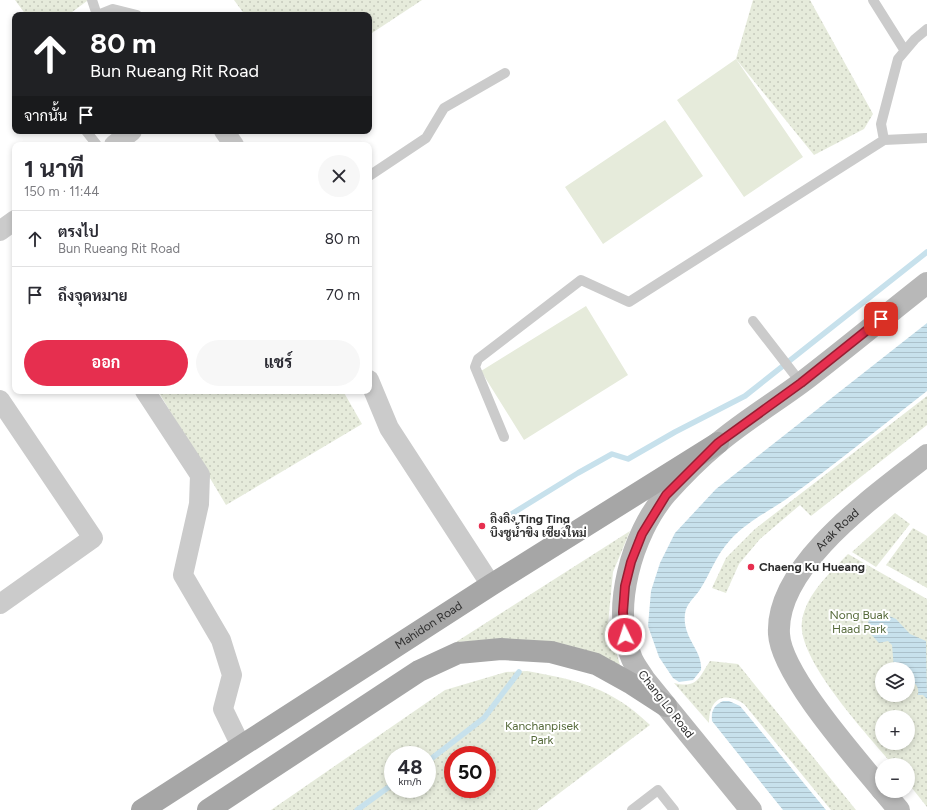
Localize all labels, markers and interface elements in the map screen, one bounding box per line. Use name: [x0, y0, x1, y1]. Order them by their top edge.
text: 80 m: [90, 26, 156, 60]
icon: ahead: [24, 28, 76, 80]
text: Bun Rueang Rit Road: [90, 60, 259, 82]
icon: arrive: [75, 104, 97, 126]
text: จากนั้น: [24, 107, 67, 125]
text: 1 นาที: [24, 154, 84, 183]
button: close: [318, 155, 360, 197]
text: 150 m · 11:44: [24, 184, 99, 199]
text: ตรงไป: [58, 223, 99, 241]
icon: ahead: [24, 228, 46, 250]
text: 80 m: [325, 230, 360, 248]
text: Bun Rueang Rit Road: [58, 241, 180, 256]
icon: arrive: [24, 284, 46, 306]
text: 70 m: [326, 286, 360, 304]
text: ถึงจุดหมาย: [58, 287, 128, 305]
pin: [864, 302, 898, 336]
icon: arrive: [870, 308, 892, 330]
button: ออก: [24, 340, 188, 386]
button: แชร์: [196, 340, 360, 386]
street label: Arak Road: [813, 505, 862, 554]
place label: ถิงถิง Ting Ting บิงซูน้ำขิง เชียงใหม่: [490, 512, 587, 541]
marker: ถิงถิง Ting Ting บิงซูน้ำขิง เชียงใหม่: [477, 521, 487, 531]
place label: Chaeng Ku Hueang: [759, 560, 865, 574]
marker: Chaeng Ku Hueang: [746, 562, 756, 572]
street label: Mahidon Road: [392, 598, 465, 652]
park label: Nong Buak Haad Park: [830, 608, 889, 636]
position arrow: [604, 614, 646, 656]
map controls: [875, 662, 915, 798]
button: layers: [875, 662, 915, 702]
street label: Chang Lo Road: [635, 667, 697, 741]
button: +: [875, 710, 915, 750]
park label: Kanchanpisek Park: [505, 719, 579, 747]
speed limit sign: 50: [444, 746, 496, 798]
text: 48: [398, 755, 422, 779]
button: −: [875, 758, 915, 798]
text: km/h: [399, 775, 421, 788]

